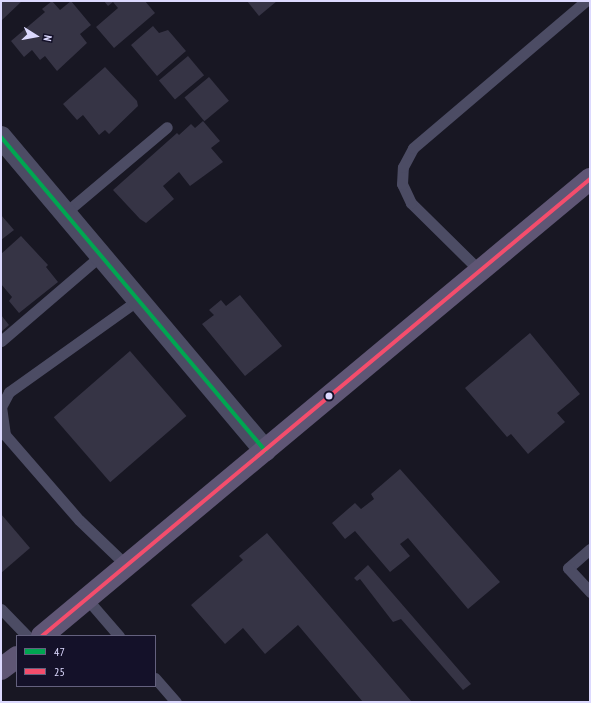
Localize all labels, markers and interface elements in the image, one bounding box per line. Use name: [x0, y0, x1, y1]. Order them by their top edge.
north arrow: [16, 16, 56, 56]
text: N: [40, 34, 55, 43]
unlabelled marker: [324, 391, 334, 401]
legend: [16, 635, 156, 687]
text: 47: [54, 644, 65, 659]
text: 25: [54, 664, 65, 679]

